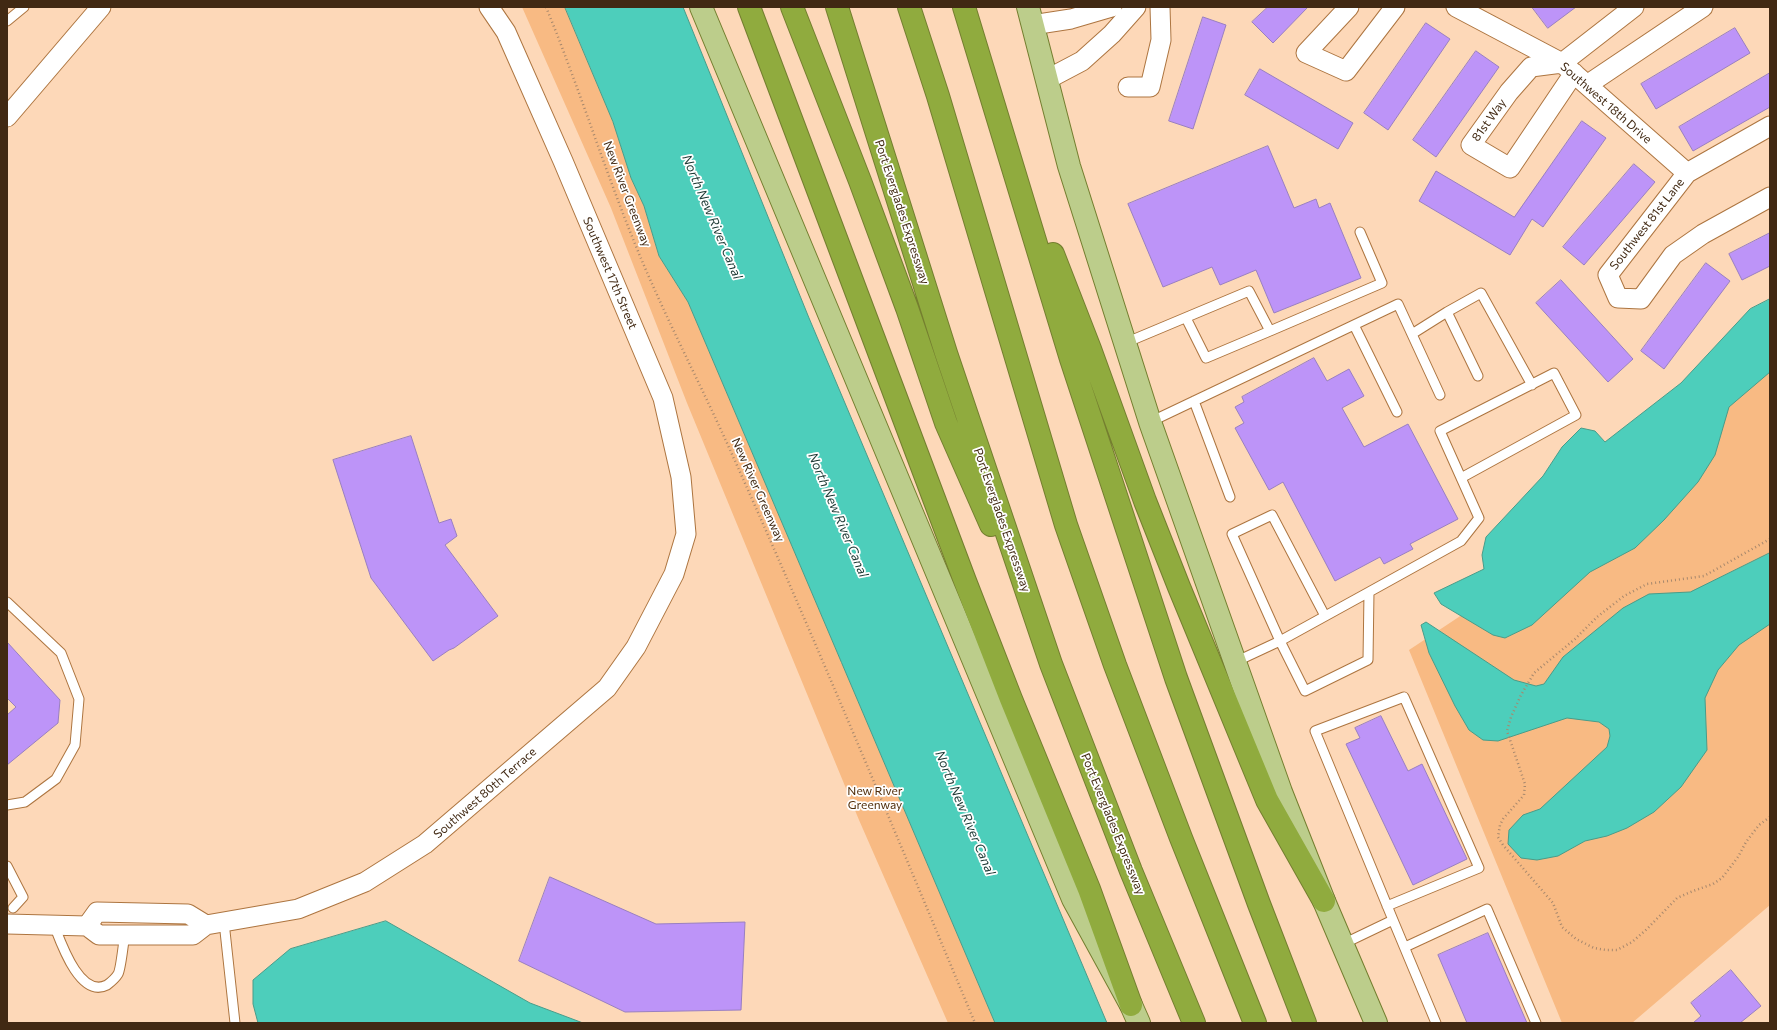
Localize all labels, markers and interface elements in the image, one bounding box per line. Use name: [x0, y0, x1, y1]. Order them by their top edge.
street label: Southwest 18th Drive: [1557, 59, 1655, 147]
street label: 81st Way: [1469, 96, 1509, 144]
street label: Port Everglades Expressway: [872, 138, 932, 286]
street label: New River Greenway: [600, 139, 654, 249]
water label: North New River Canal: [679, 152, 745, 282]
street label: Southwest 81st Lane: [1607, 175, 1687, 273]
street label: Southwest 17th Street: [580, 215, 640, 331]
street label: New River Greenway: [729, 436, 787, 544]
street label: Port Everglades Expressway: [971, 446, 1033, 594]
water label: North New River Canal: [805, 450, 871, 580]
street label: Southwest 80th Terrace: [431, 745, 539, 841]
water label: North New River Canal: [932, 748, 998, 878]
street label: Port Everglades Expressway: [1078, 751, 1148, 897]
park label: New River Greenway: [847, 784, 903, 812]

